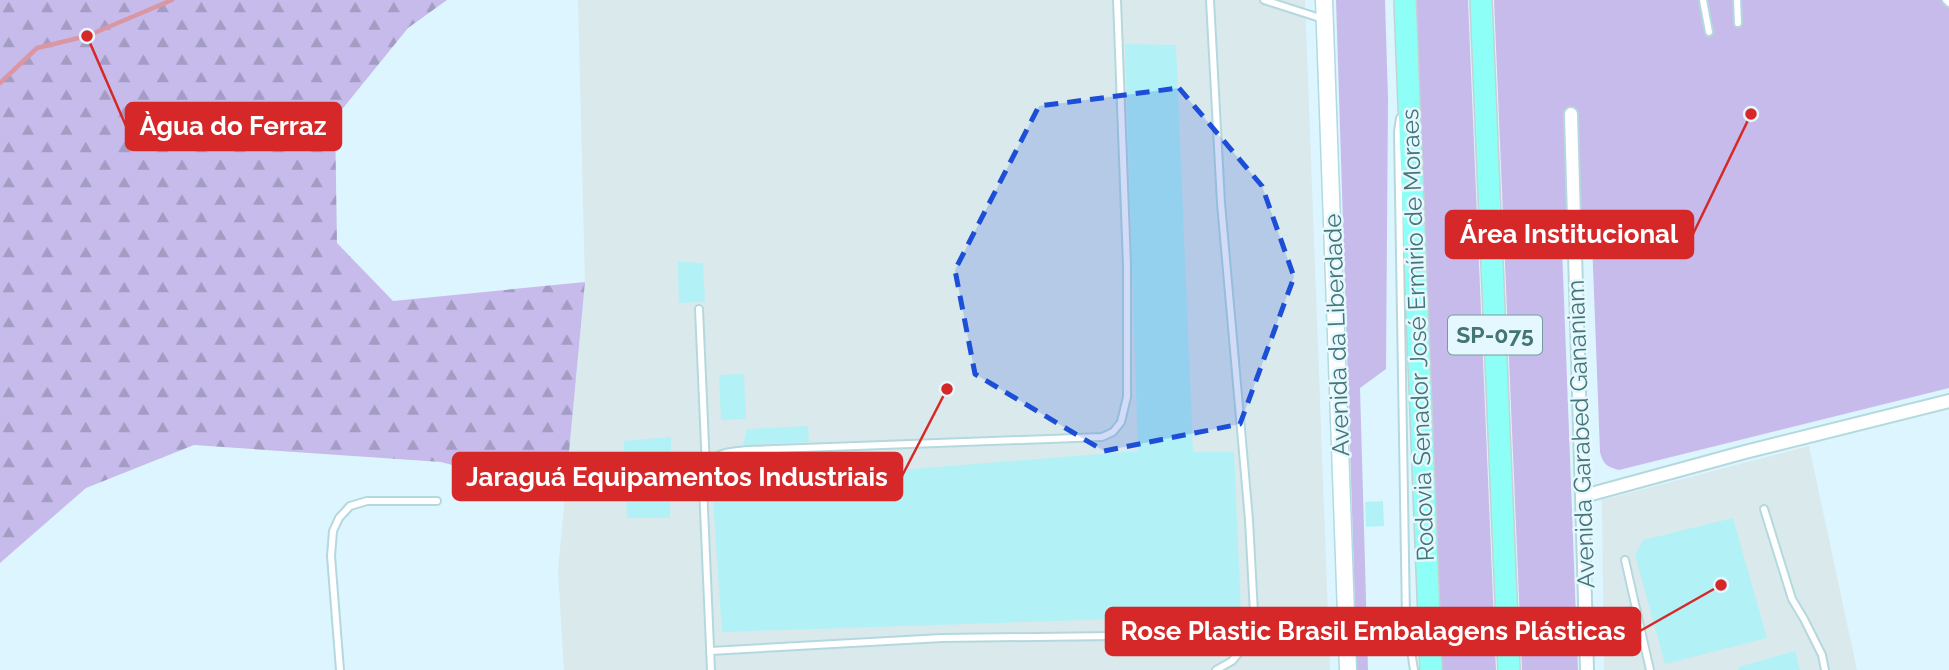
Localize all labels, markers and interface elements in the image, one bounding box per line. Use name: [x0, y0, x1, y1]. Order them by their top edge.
callout: Àgua do Ferraz: [126, 103, 341, 150]
street label: Rodovia Senador José Ermírio de Moraes: [1395, 108, 1440, 562]
text: Àgua do Ferraz: [139, 111, 327, 141]
callout: Área Institucional: [1446, 211, 1693, 258]
street label: Avenida da Liberdade: [1318, 213, 1355, 457]
text: Área Institucional: [1460, 219, 1679, 249]
street label: Avenida Garabed Gananiam: [1561, 279, 1600, 589]
road number: SP-075: [1448, 316, 1542, 354]
callout: Jaraguá Equipamentos Industriais: [453, 453, 902, 500]
text: Jaraguá Equipamentos Industriais: [466, 462, 888, 492]
callout: Rose Plastic Brasil Embalagens Plásticas: [1106, 608, 1640, 655]
text: Rose Plastic Brasil Embalagens Plásticas: [1120, 616, 1626, 646]

